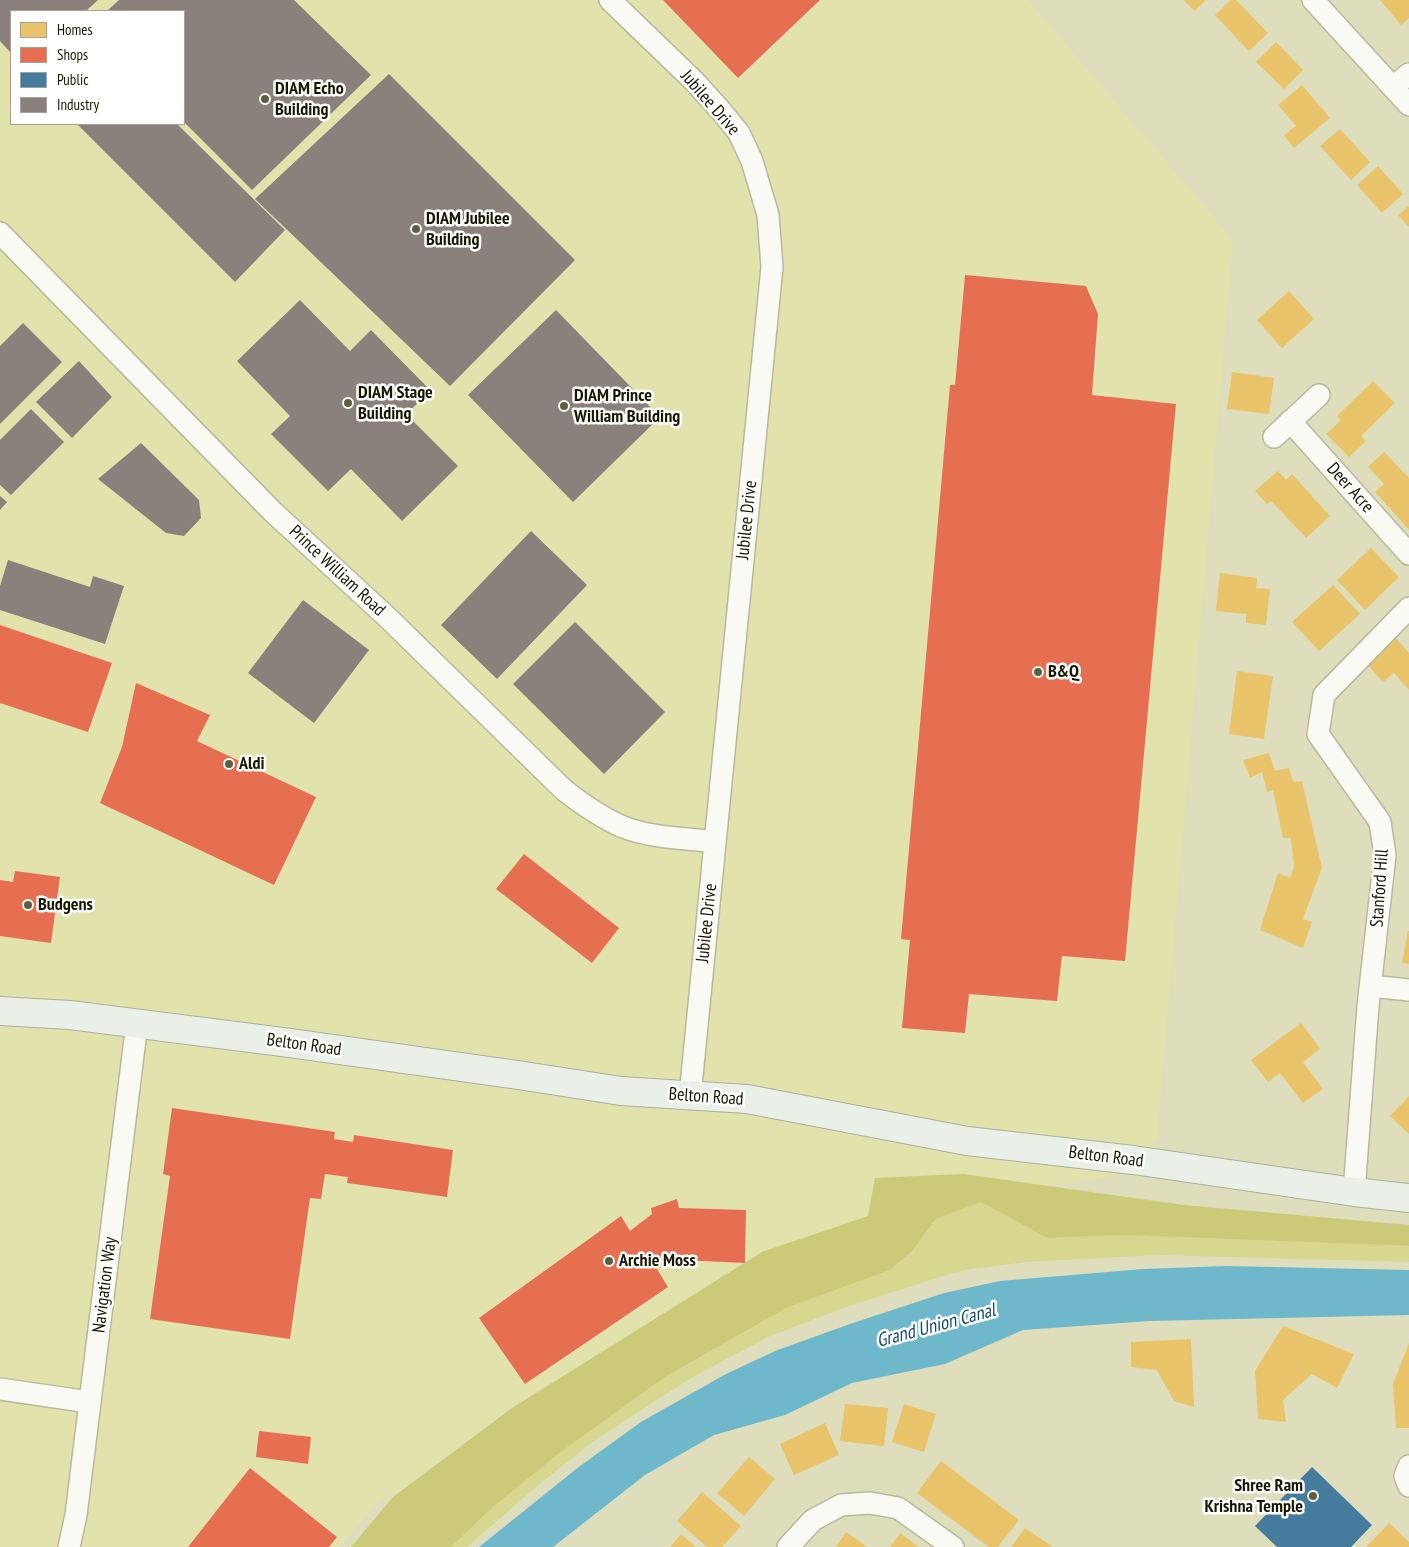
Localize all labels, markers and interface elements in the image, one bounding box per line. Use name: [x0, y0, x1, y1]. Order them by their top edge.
legend: [10, 10, 185, 125]
text: Homes: [57, 20, 93, 39]
text: Shops: [57, 45, 88, 64]
street label: Jubilee Drive: [676, 66, 744, 140]
text: Public: [57, 70, 88, 89]
place label: DIAM Echo Building: [275, 78, 344, 120]
marker: DIAM Echo Building: [259, 93, 271, 105]
text: Industry: [57, 95, 99, 114]
place label: DIAM Jubilee Building: [426, 208, 510, 250]
marker: DIAM Jubilee Building: [410, 223, 422, 235]
place label: DIAM Stage Building: [358, 382, 433, 424]
place label: DIAM Prince William Building: [574, 385, 680, 428]
marker: DIAM Stage Building: [342, 397, 354, 409]
marker: DIAM Prince William Building: [558, 400, 570, 412]
street label: Deer Acre: [1322, 458, 1378, 518]
street label: Jubilee Drive: [732, 479, 762, 561]
street label: Prince William Road: [284, 521, 390, 621]
place label: B&Q: [1048, 661, 1079, 683]
marker: B&Q: [1032, 666, 1044, 678]
place label: Aldi: [239, 753, 264, 775]
marker: Aldi: [223, 758, 235, 770]
street label: Stanford Hill: [1366, 848, 1394, 928]
street label: Jubilee Drive: [692, 882, 722, 964]
place label: Budgens: [38, 894, 93, 916]
marker: Budgens: [22, 899, 34, 911]
street label: Belton Road: [265, 1029, 343, 1061]
street label: Belton Road: [668, 1084, 744, 1110]
street label: Belton Road: [1067, 1142, 1145, 1172]
street label: Navigation Way: [88, 1236, 122, 1334]
place label: Archie Moss: [619, 1250, 696, 1272]
marker: Archie Moss: [603, 1255, 615, 1267]
water label: Grand Union Canal: [874, 1299, 998, 1353]
place label: Shree Ram Krishna Temple: [1205, 1475, 1303, 1518]
marker: Shree Ram Krishna Temple: [1307, 1490, 1319, 1502]

